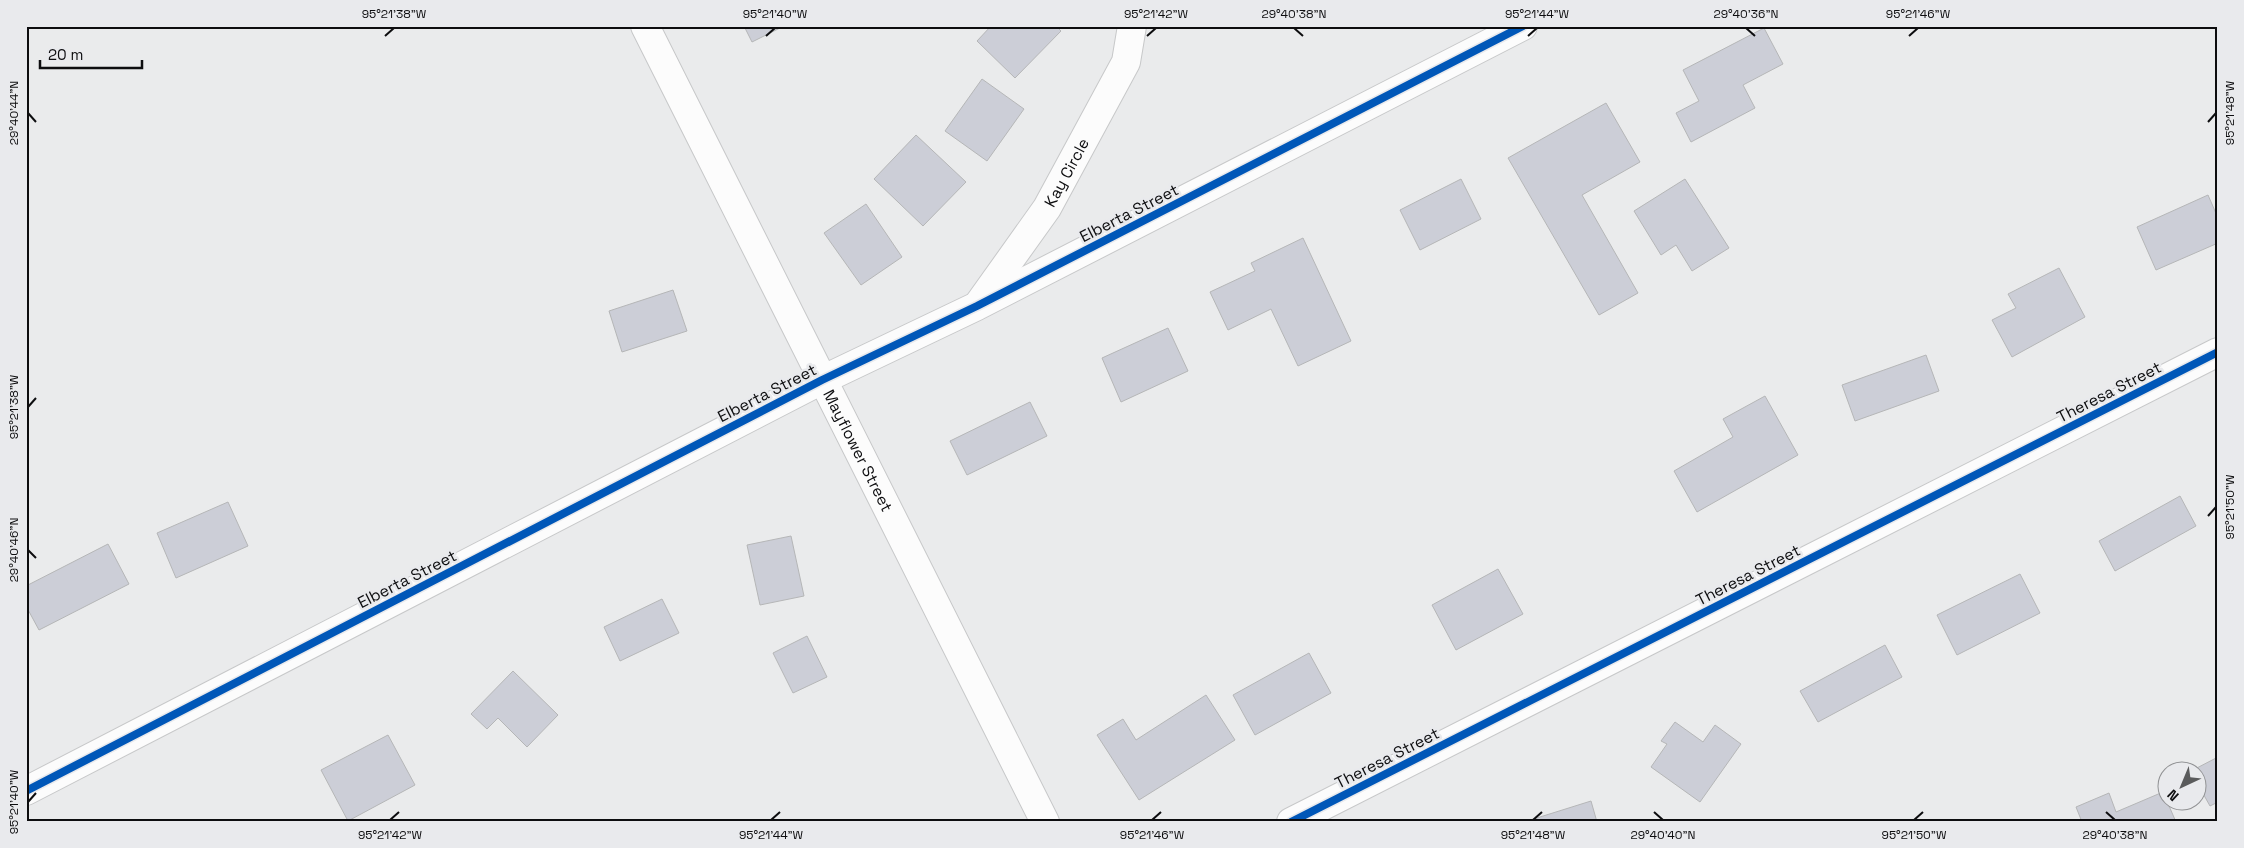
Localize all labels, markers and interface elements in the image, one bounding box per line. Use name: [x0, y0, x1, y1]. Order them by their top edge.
text: 95°21'38"W: [362, 6, 427, 22]
text: 95°21'40"W: [743, 6, 808, 22]
text: 95°21'42"W: [1124, 6, 1189, 22]
text: 29°40'38"N: [1261, 6, 1327, 22]
text: 95°21'44"W: [1505, 6, 1570, 22]
text: 29°40'36"N: [1714, 6, 1779, 22]
text: 95°21'46"W: [1886, 6, 1951, 22]
scale bar: [40, 38, 142, 70]
text: 20 m: [48, 45, 83, 64]
text: 95°21'48"W: [2222, 80, 2238, 145]
text: 29°40'44"N: [6, 81, 22, 145]
street label: Kay Circle: [1039, 134, 1094, 211]
street label: Elberta Street: [1076, 179, 1182, 247]
street label: Theresa Street: [2053, 357, 2165, 427]
street label: Elberta Street: [714, 359, 820, 427]
text: 95°21'38"W: [6, 374, 22, 439]
street label: Mayflower Street: [819, 386, 898, 515]
text: 95°21'50"W: [2222, 474, 2238, 539]
text: 29°40'46"N: [6, 518, 22, 582]
street label: Theresa Street: [1692, 540, 1804, 610]
street label: Elberta Street: [354, 545, 460, 613]
street label: Theresa Street: [1331, 723, 1443, 793]
north arrow: [2156, 760, 2206, 810]
text: 95°21'40"W: [6, 769, 22, 834]
text: N: [2163, 786, 2183, 805]
text: 95°21'42"W: [358, 827, 423, 843]
text: 95°21'44"W: [739, 827, 804, 843]
text: 95°21'46"W: [1120, 827, 1185, 843]
text: 95°21'48"W: [1501, 827, 1566, 843]
text: 29°40'40"N: [1630, 827, 1696, 843]
text: 95°21'50"W: [1882, 827, 1947, 843]
text: 29°40'38"N: [2082, 827, 2148, 843]

